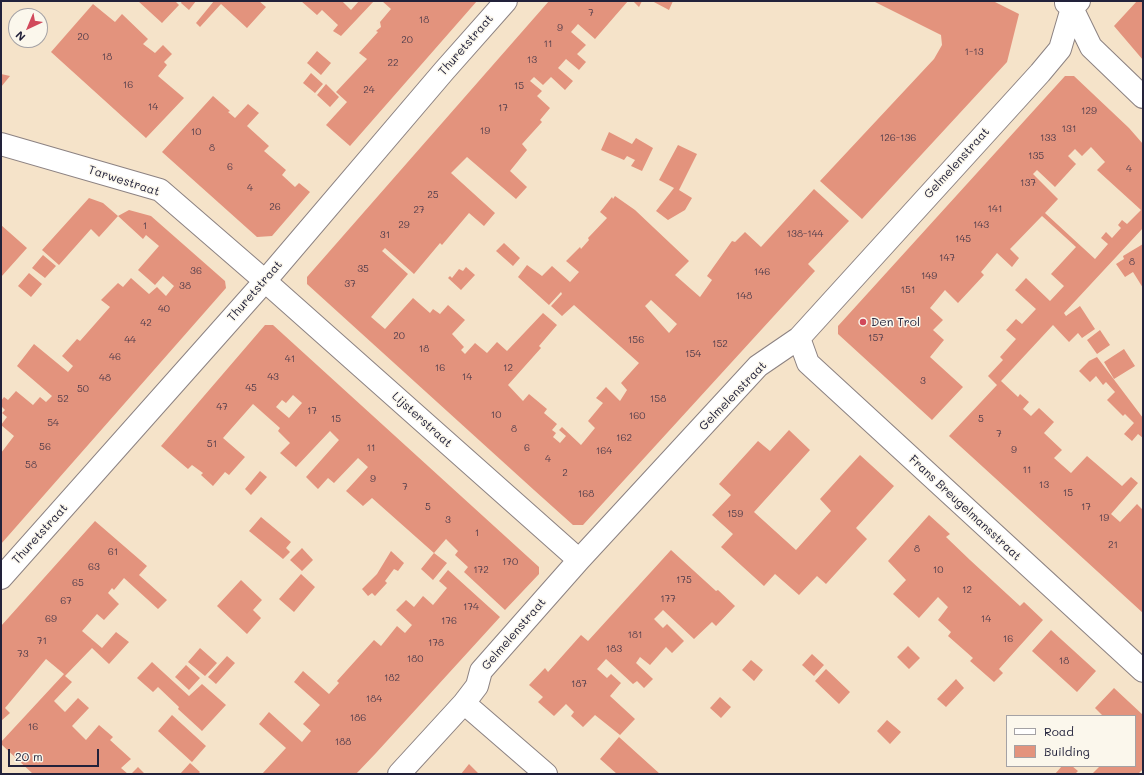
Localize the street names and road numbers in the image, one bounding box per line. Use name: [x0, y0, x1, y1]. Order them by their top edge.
street label: Thuretstraat: [436, 12, 496, 78]
street label: Gelmelenstraat: [921, 124, 993, 202]
street label: Tarwestraat: [86, 163, 162, 199]
street label: Thuretstraat: [225, 258, 285, 324]
street label: Gelmelenstraat: [696, 358, 770, 434]
street label: Lijsterstraat: [389, 389, 455, 451]
street label: Frans Breugelmansstraat: [906, 452, 1024, 564]
street label: Thuretstraat: [9, 501, 71, 567]
street label: Gelmelenstraat: [479, 595, 549, 673]

